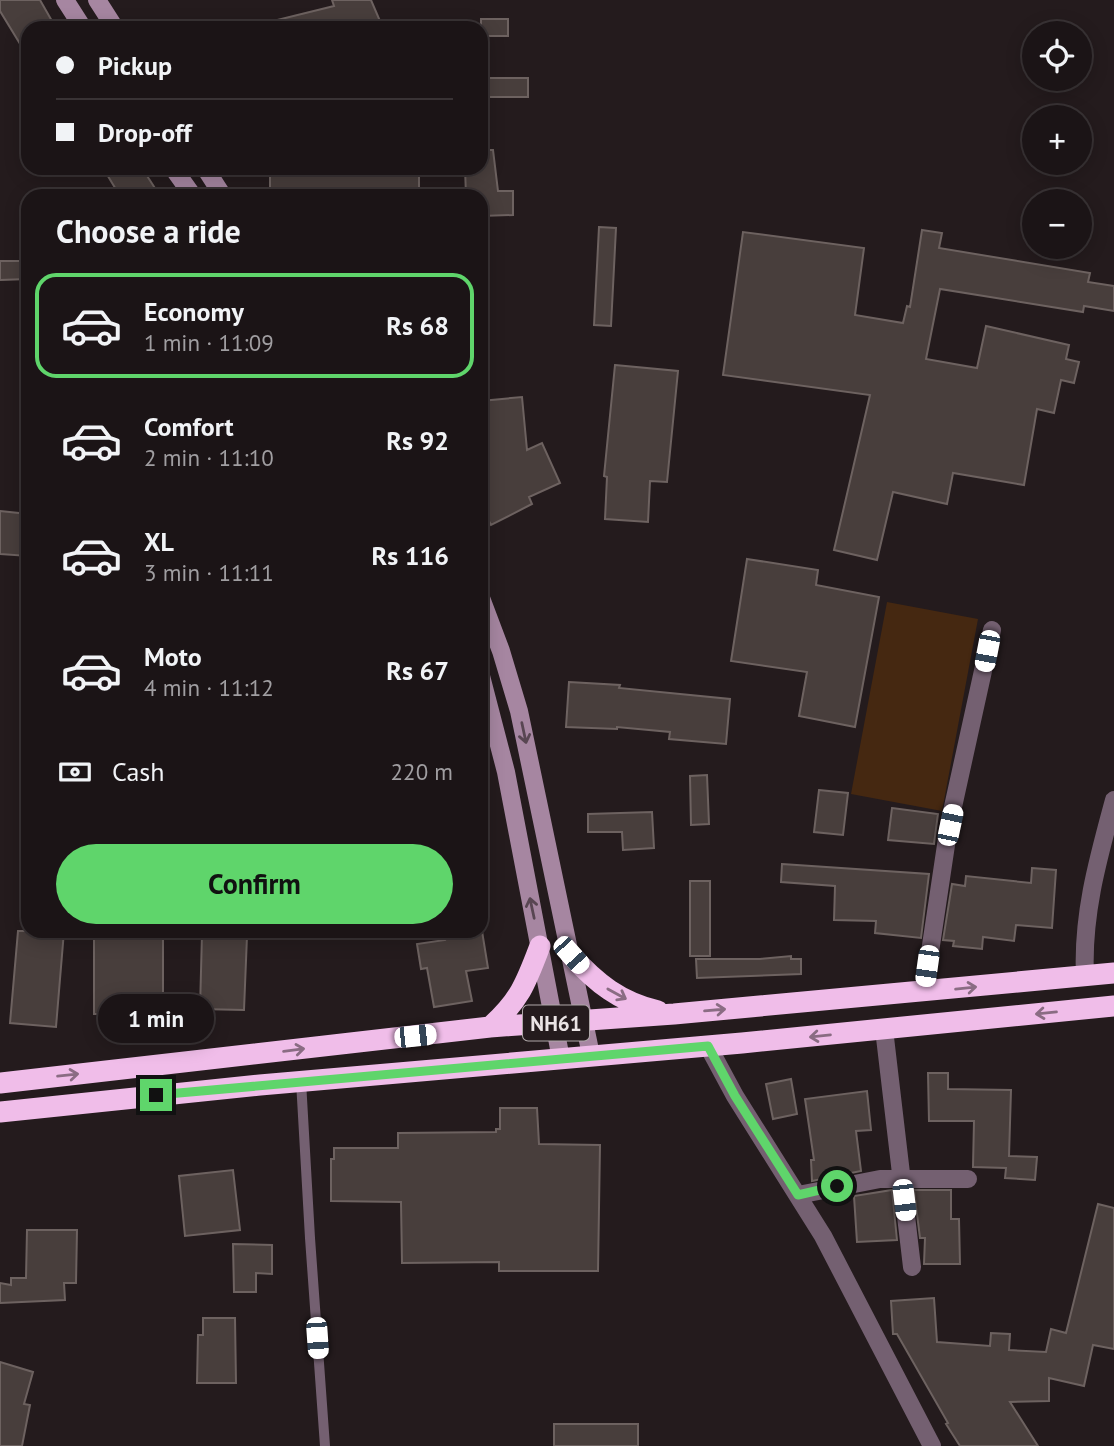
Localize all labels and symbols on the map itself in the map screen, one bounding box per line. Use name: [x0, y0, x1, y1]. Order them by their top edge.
car: [973, 628, 1002, 674]
one-way arrow: [518, 721, 531, 744]
car: [936, 802, 965, 848]
one-way arrow: [525, 897, 539, 920]
car: [550, 932, 593, 978]
car: [914, 944, 941, 988]
one-way arrow: [955, 981, 977, 994]
one-way arrow: [606, 988, 627, 1001]
callout: 1 min: [98, 993, 214, 1042]
one-way arrow: [704, 1003, 726, 1016]
road number: NH61: [523, 1006, 589, 1040]
one-way arrow: [1035, 1007, 1058, 1020]
car: [394, 1023, 437, 1049]
one-way arrow: [809, 1029, 832, 1042]
one-way arrow: [282, 1043, 305, 1056]
one-way arrow: [56, 1068, 79, 1081]
route end: [140, 1079, 172, 1111]
route start: [821, 1170, 853, 1202]
car: [892, 1178, 917, 1222]
car: [306, 1316, 329, 1360]

